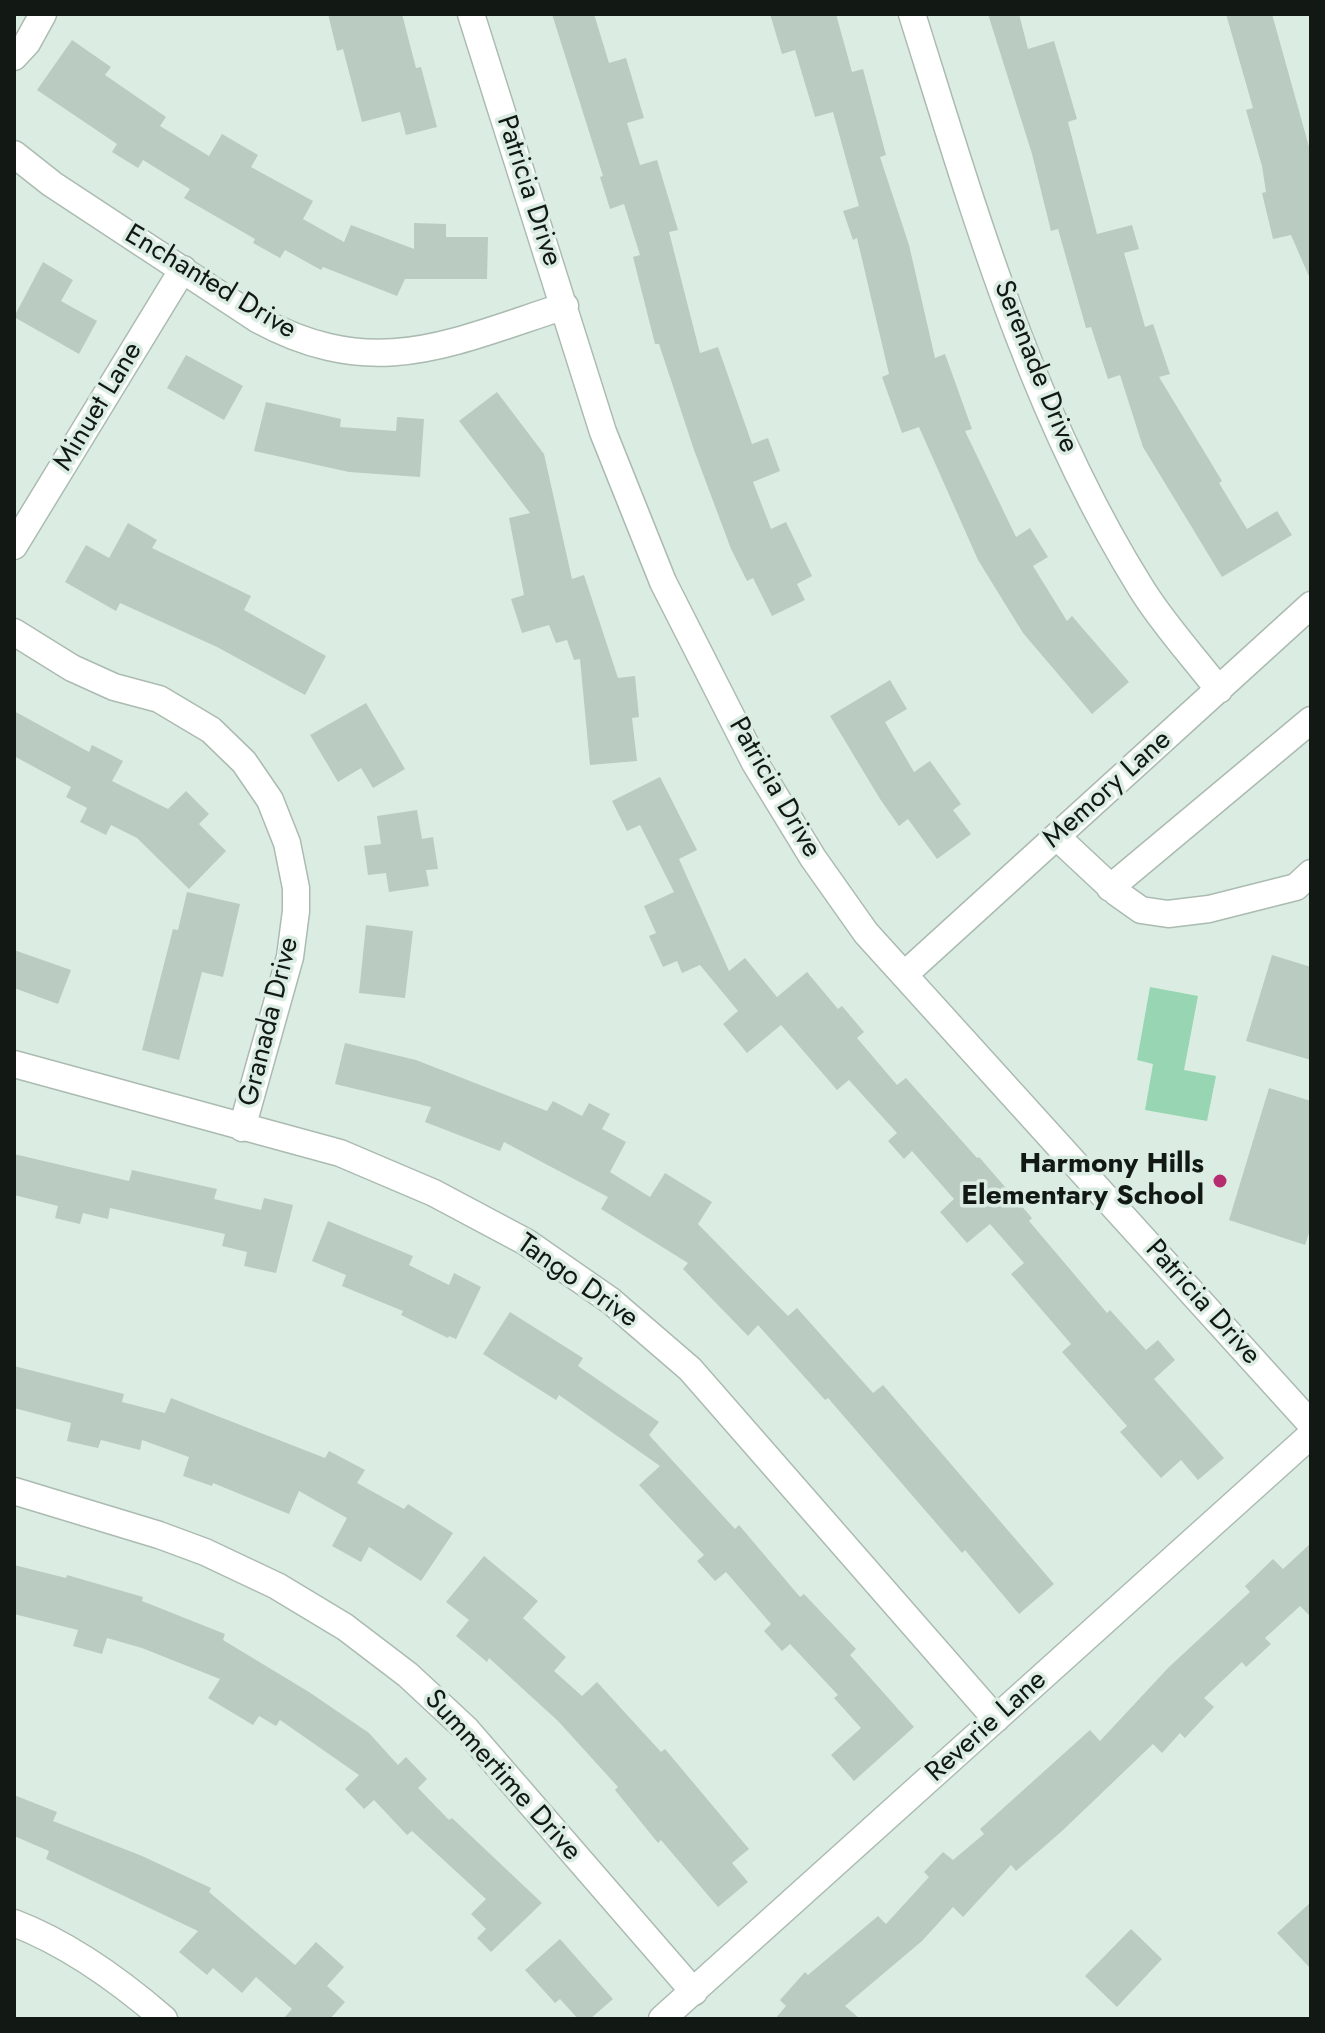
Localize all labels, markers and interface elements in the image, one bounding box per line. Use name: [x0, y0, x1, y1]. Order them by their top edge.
street label: Patricia Drive: [488, 111, 568, 271]
street label: Enchanted Drive: [118, 219, 302, 347]
street label: Serenade Drive: [985, 276, 1085, 458]
street label: Minuet Lane: [47, 337, 151, 477]
street label: Patricia Drive: [720, 712, 828, 864]
street label: Memory Lane: [1037, 724, 1179, 856]
street label: Granada Drive: [233, 934, 307, 1110]
place label: Harmony Hills Elementary School: [961, 1148, 1204, 1214]
marker: Harmony Hills Elementary School: [1211, 1172, 1229, 1190]
street label: Tango Drive: [510, 1228, 644, 1336]
street label: Patricia Drive: [1137, 1234, 1267, 1372]
street label: Reverie Lane: [920, 1664, 1054, 1790]
street label: Summertime Drive: [416, 1684, 588, 1868]

